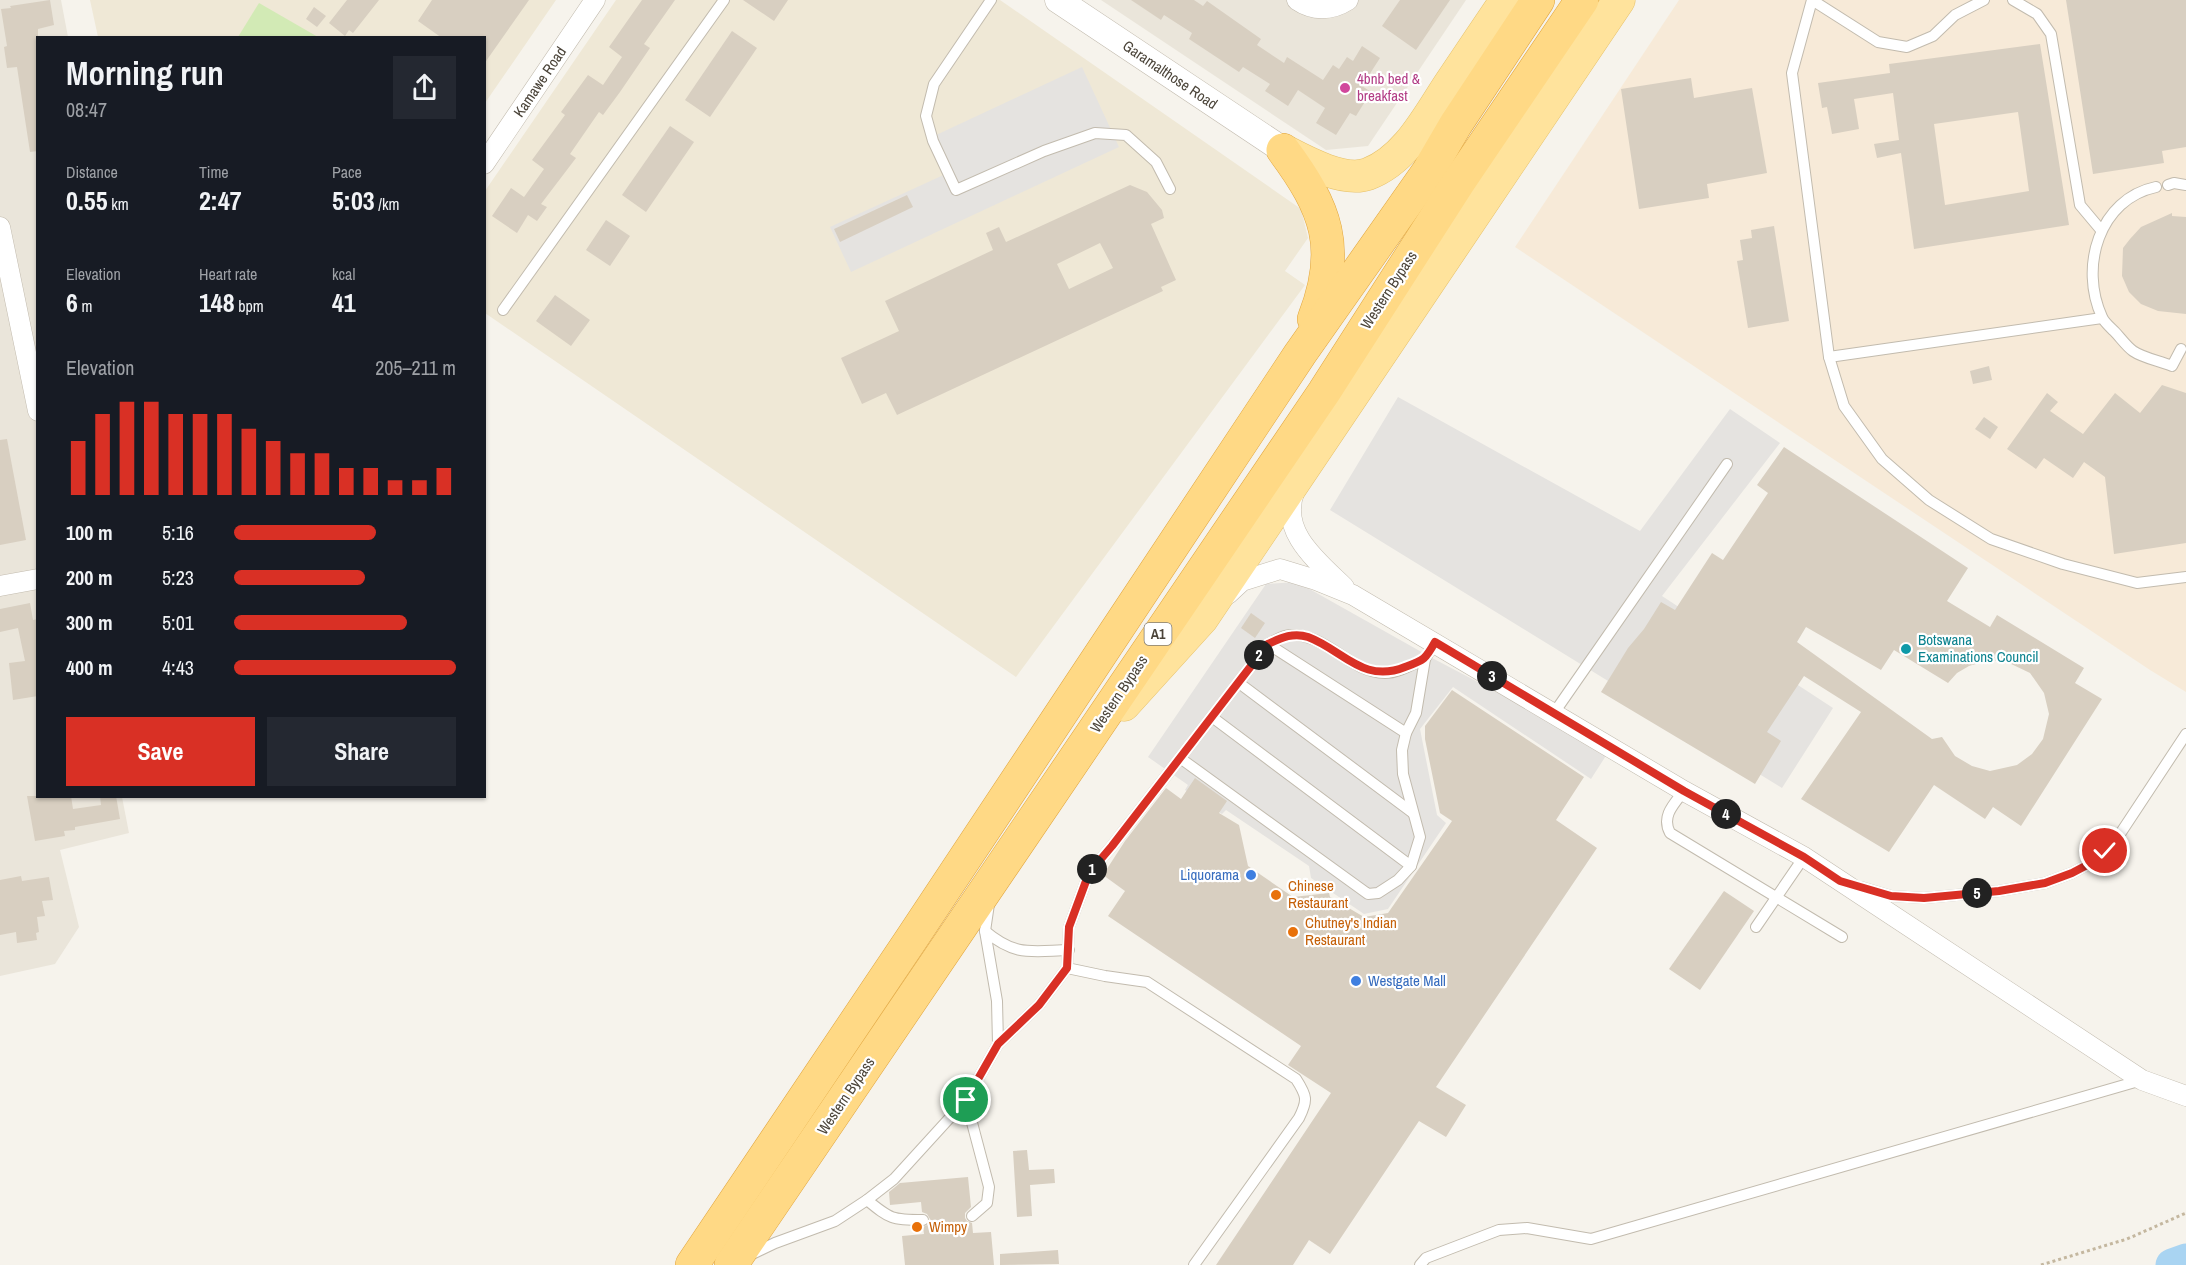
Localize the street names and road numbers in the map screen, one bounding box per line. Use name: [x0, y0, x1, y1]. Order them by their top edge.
street label: Garamalthose Road: [1119, 35, 1222, 114]
street label: Kamawe Road: [508, 42, 571, 121]
street label: Western Bypass: [1355, 247, 1422, 333]
road number: A1: [1144, 623, 1172, 645]
street label: Western Bypass: [1085, 651, 1152, 737]
street label: Western Bypass: [812, 1053, 879, 1139]

